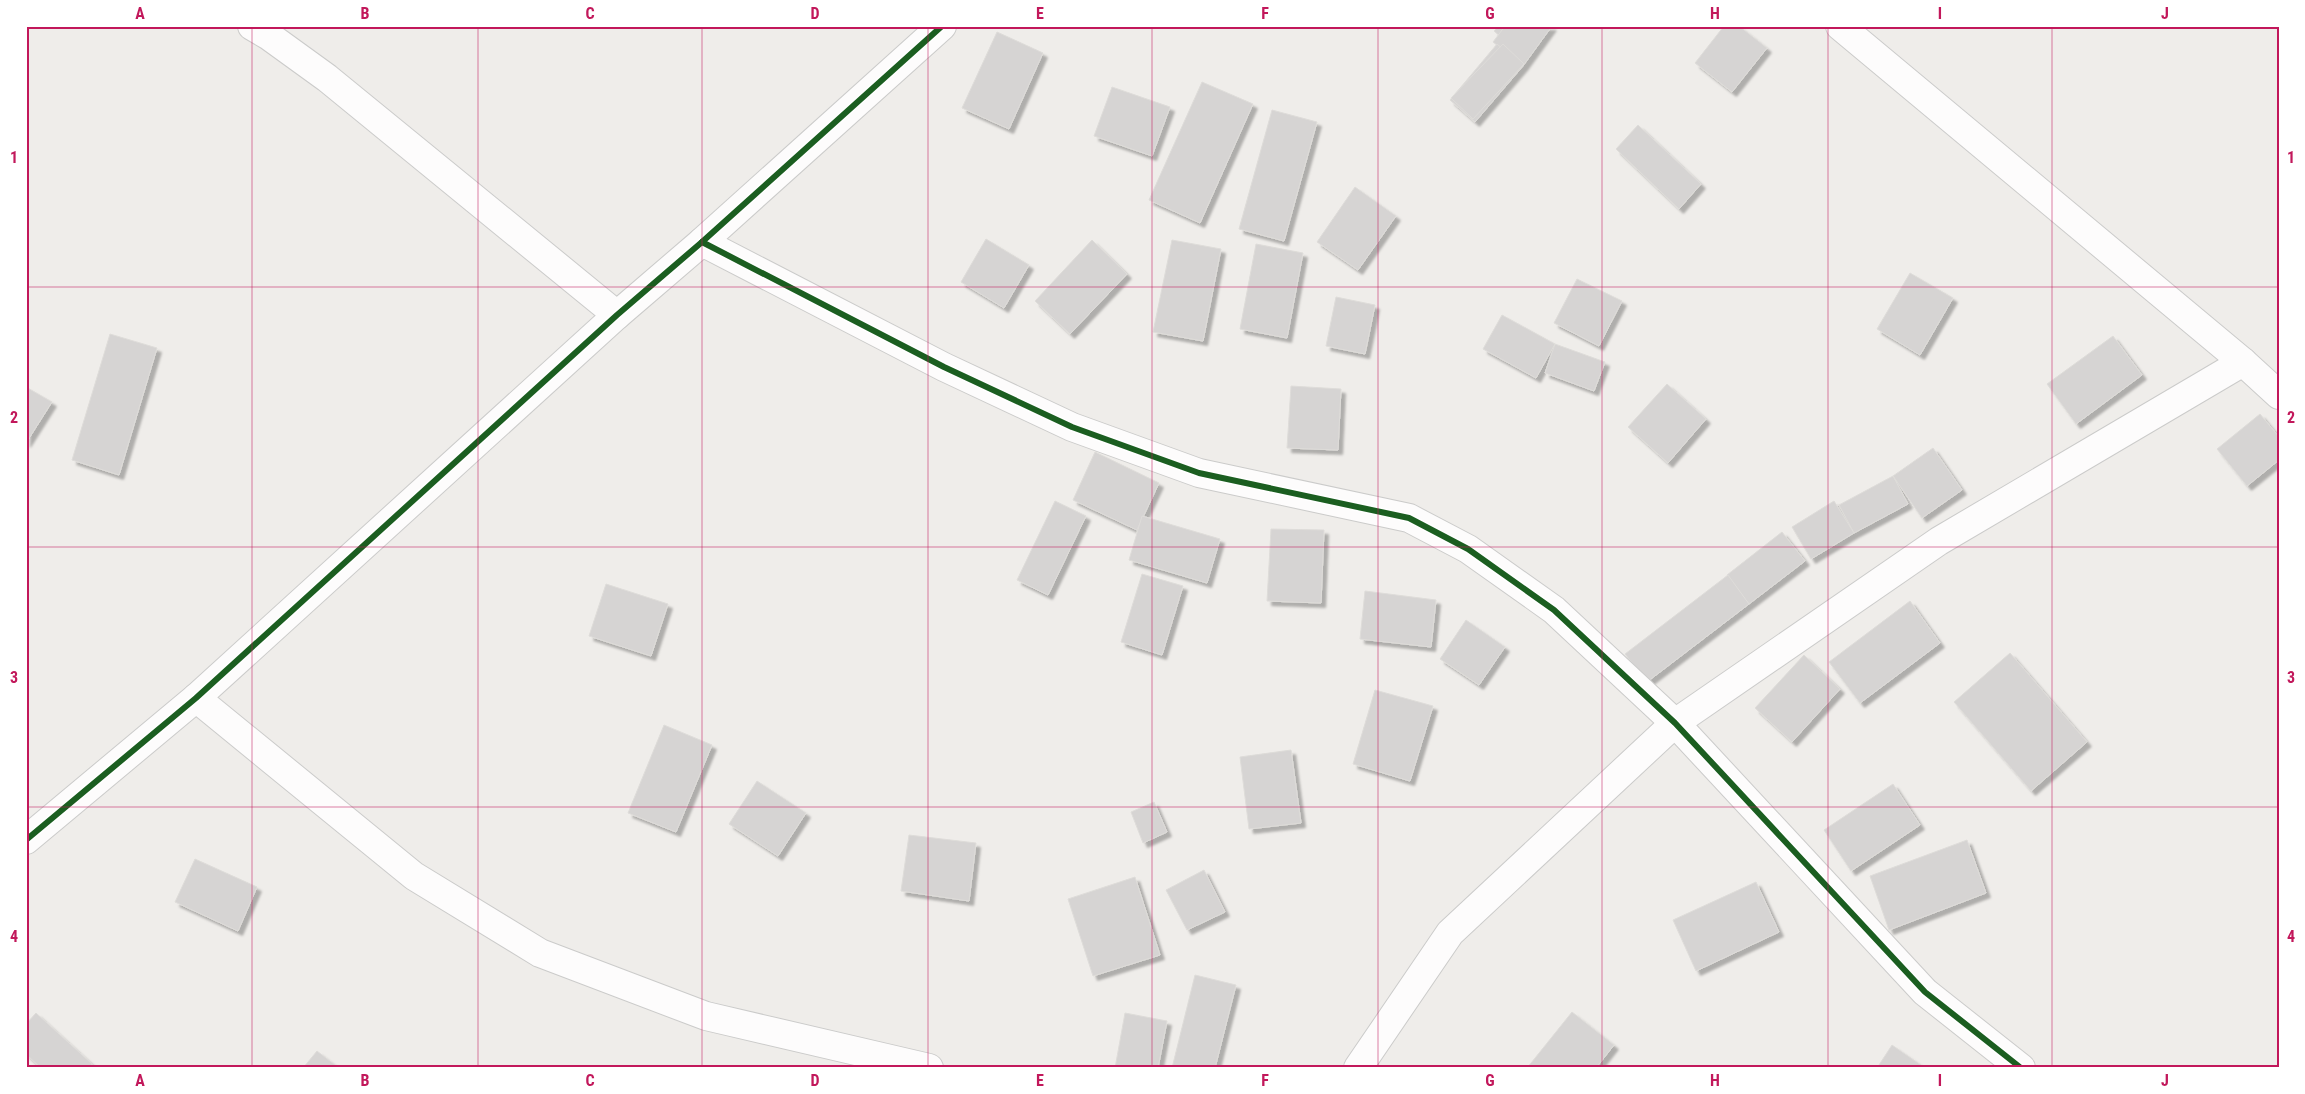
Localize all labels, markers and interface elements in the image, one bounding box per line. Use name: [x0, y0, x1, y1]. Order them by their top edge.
text: A: [135, 4, 145, 23]
text: B: [361, 4, 370, 23]
text: C: [585, 4, 595, 23]
text: D: [810, 4, 820, 23]
text: E: [1036, 4, 1044, 23]
text: F: [1261, 4, 1269, 23]
text: G: [1485, 4, 1495, 23]
text: H: [1710, 4, 1720, 23]
text: I: [1938, 4, 1942, 23]
text: J: [2161, 4, 2169, 23]
text: 1: [10, 148, 18, 167]
text: 1: [2287, 148, 2295, 167]
text: 2: [10, 408, 18, 427]
text: 2: [2287, 408, 2295, 427]
text: 3: [10, 668, 18, 687]
text: 3: [2287, 668, 2295, 687]
text: 4: [10, 927, 18, 946]
text: 4: [2287, 927, 2295, 946]
text: A: [135, 1071, 145, 1090]
text: B: [361, 1071, 370, 1090]
text: C: [585, 1071, 595, 1090]
text: D: [810, 1071, 820, 1090]
text: E: [1036, 1071, 1044, 1090]
text: F: [1261, 1071, 1269, 1090]
text: G: [1485, 1071, 1495, 1090]
text: H: [1710, 1071, 1720, 1090]
text: I: [1938, 1071, 1942, 1090]
text: J: [2161, 1071, 2169, 1090]

